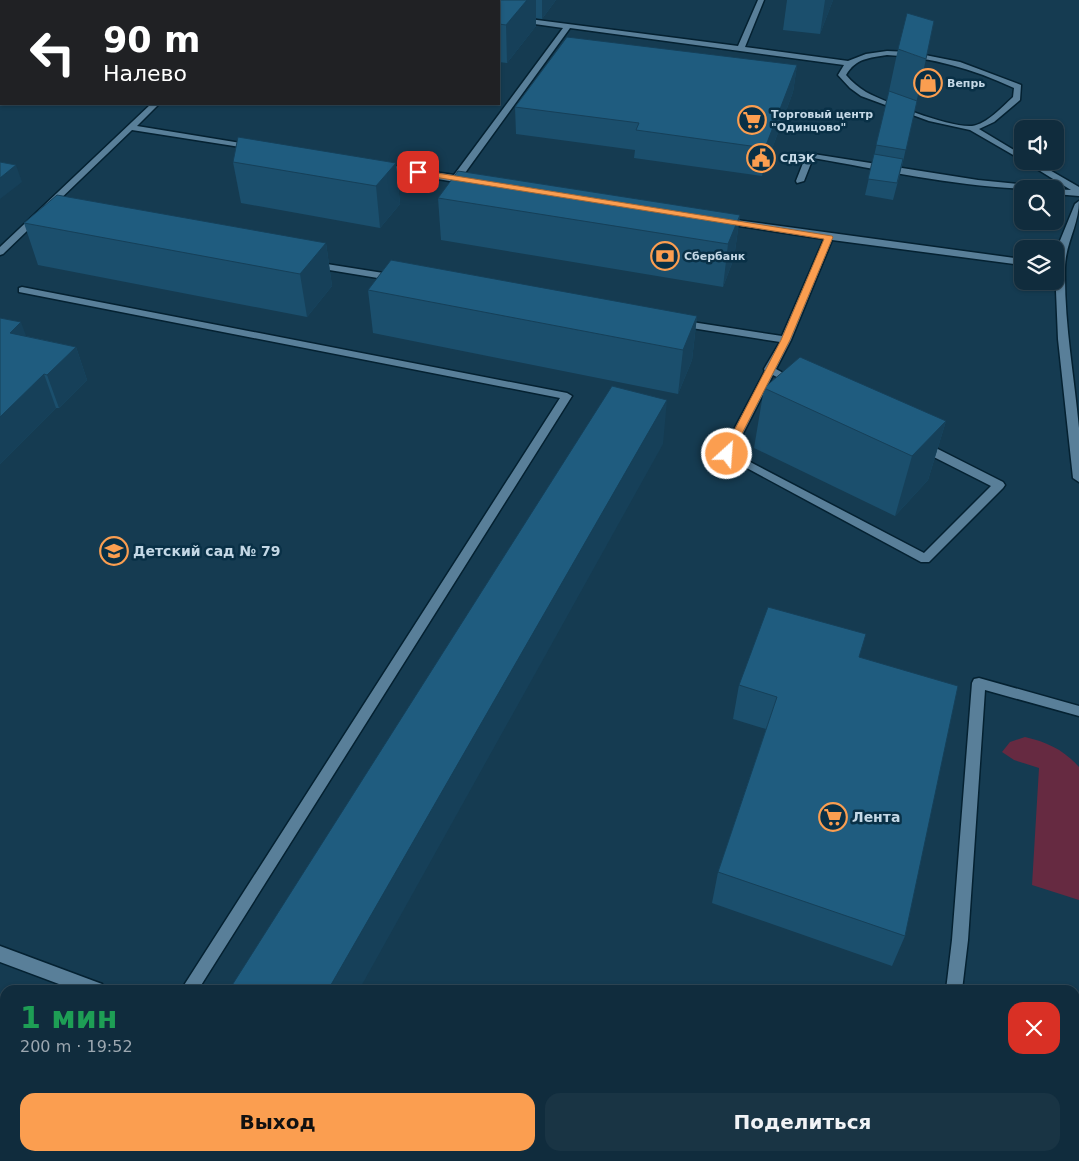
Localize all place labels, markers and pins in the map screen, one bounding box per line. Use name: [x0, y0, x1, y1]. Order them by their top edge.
shop icon: Вепрь: [913, 68, 943, 98]
place label: Вепрь: [947, 77, 985, 90]
supermarket icon: Торговый центр "Одинцово": [737, 105, 767, 135]
place label: Торговый центр "Одинцово": [771, 108, 873, 134]
public building icon: СДЭК: [746, 143, 776, 173]
pin: [397, 151, 439, 193]
place label: СДЭК: [780, 152, 815, 165]
bank icon: Сбербанк: [650, 241, 680, 271]
place label: Сбербанк: [684, 250, 746, 263]
school or university icon: Детский сад № 79: [99, 536, 129, 566]
place label: Детский сад № 79: [133, 543, 281, 559]
supermarket icon: Лента: [818, 802, 848, 832]
place label: Лента: [852, 809, 900, 825]

